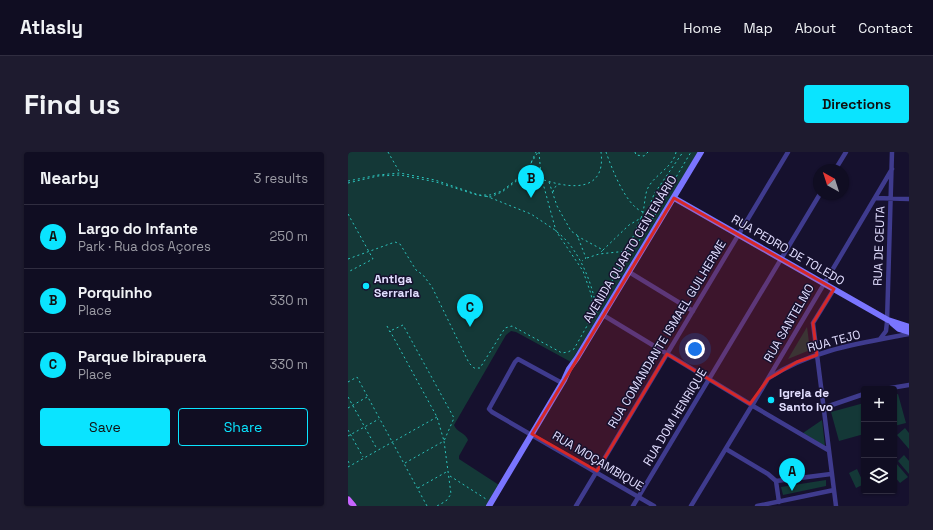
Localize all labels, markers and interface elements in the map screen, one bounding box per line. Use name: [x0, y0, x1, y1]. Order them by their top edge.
text: Atlasly: [20, 15, 83, 40]
text: Home: [683, 19, 721, 37]
text: Map: [743, 19, 773, 37]
text: About: [795, 19, 836, 37]
text: Contact: [858, 19, 913, 37]
button: Directions: [804, 85, 909, 123]
text: Find us: [24, 86, 121, 122]
north arrow: [813, 164, 849, 200]
pin: B: [518, 165, 544, 198]
text: Nearby: [40, 167, 99, 189]
text: 3 results: [254, 170, 308, 187]
street label: AVENIDA QUARTO CENTENÁRIO: [580, 172, 680, 326]
street label: RUA DE CEUTA: [870, 205, 888, 286]
street label: RUA PEDRO DE TOLEDO: [729, 211, 847, 289]
text: Largo do Infante: [78, 219, 198, 238]
text: A: [49, 228, 57, 245]
text: 250 m: [270, 228, 308, 245]
street label: RUA COMANDANTE ISMAEL GUILHERME: [604, 237, 730, 431]
text: Park · Rua dos Açores: [78, 238, 211, 255]
place label: Antiga Serraria: [374, 271, 419, 301]
marker: Antiga Serraria: [361, 281, 371, 291]
street label: RUA SANTELMO: [760, 281, 818, 365]
text: Porquinho: [78, 283, 152, 302]
text: B: [49, 292, 57, 309]
text: 330 m: [269, 292, 308, 309]
pin: C: [457, 294, 483, 327]
text: Place: [78, 302, 112, 319]
street label: RUA TEJO: [806, 326, 862, 356]
your location: [685, 339, 705, 359]
text: Parque Ibirapuera: [78, 347, 206, 366]
text: C: [49, 356, 57, 373]
text: 330 m: [269, 356, 308, 373]
street label: RUA DOM HENRIQUE: [640, 365, 711, 469]
text: Place: [78, 366, 112, 383]
place label: Igreja de Santo Ivo: [779, 385, 833, 415]
map controls: [861, 386, 897, 494]
button: +: [861, 386, 897, 422]
marker: Igreja de Santo Ivo: [766, 395, 776, 405]
button: Save: [40, 408, 170, 446]
button: Share: [178, 408, 308, 446]
button: −: [861, 422, 897, 458]
street label: RUA MOÇAMBIQUE: [550, 427, 647, 495]
pin: A: [779, 458, 805, 491]
button: layers: [861, 458, 897, 494]

